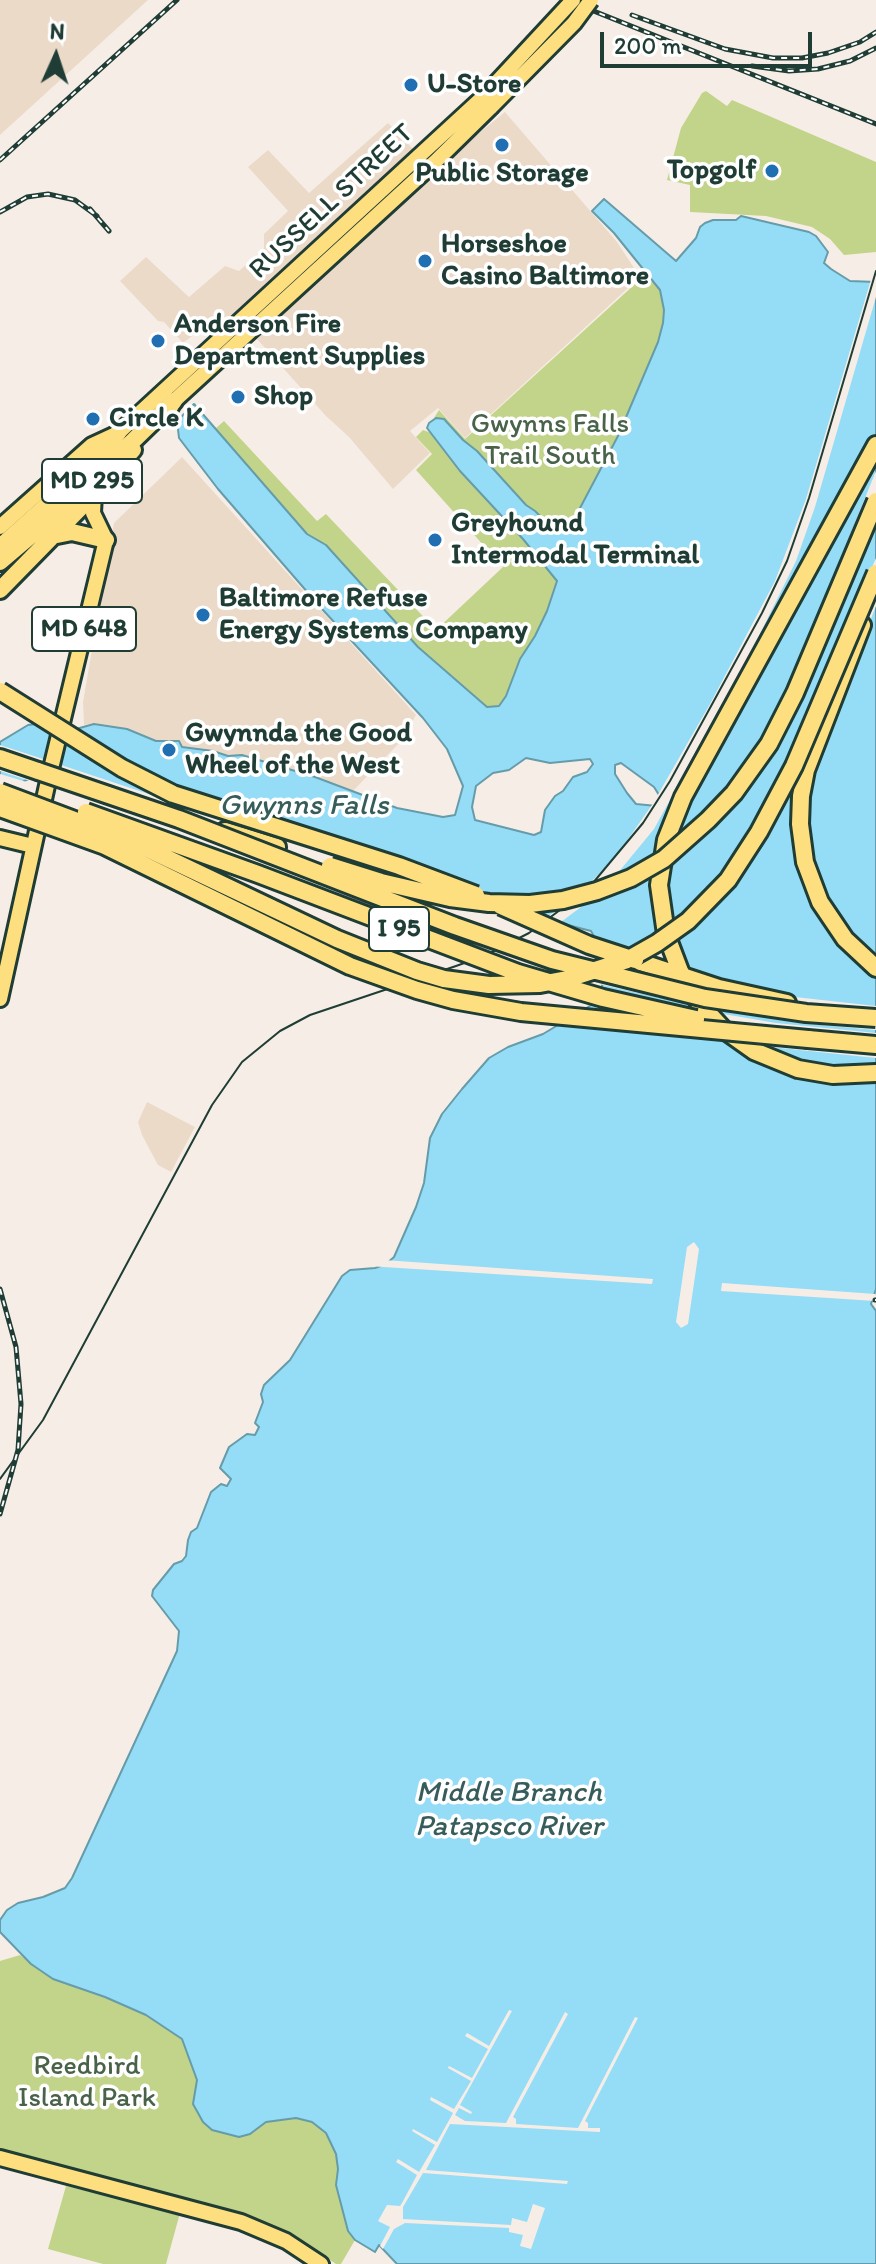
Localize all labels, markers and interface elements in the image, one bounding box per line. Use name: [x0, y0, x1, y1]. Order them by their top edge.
north arrow: [16, 16, 96, 96]
scale bar: [604, 16, 816, 66]
text: N: [49, 18, 65, 45]
text: 200 m: [614, 31, 682, 60]
place label: U-Store: [427, 68, 521, 102]
marker: U-Store: [402, 76, 420, 94]
street label: RUSSELL STREET: [243, 117, 421, 287]
marker: Public Storage: [493, 136, 511, 154]
place label: Topgolf: [667, 154, 756, 188]
place label: Public Storage: [415, 157, 589, 191]
marker: Topgolf: [763, 162, 781, 180]
place label: Horseshoe Casino Baltimore: [441, 228, 649, 294]
marker: Horseshoe Casino Baltimore: [416, 252, 434, 270]
place label: Anderson Fire Department Supplies: [174, 308, 425, 374]
marker: Anderson Fire Department Supplies: [149, 332, 167, 350]
place label: Shop: [254, 380, 313, 414]
marker: Shop: [229, 388, 247, 406]
place label: Circle K: [109, 402, 203, 436]
park label: Gwynns Falls Trail South: [471, 408, 629, 474]
marker: Circle K: [84, 410, 102, 428]
road number: MD 295: [42, 459, 142, 503]
place label: Greyhound Intermodal Terminal: [451, 507, 699, 573]
marker: Greyhound Intermodal Terminal: [426, 531, 444, 549]
place label: Baltimore Refuse Energy Systems Company: [219, 582, 528, 648]
marker: Baltimore Refuse Energy Systems Company: [194, 606, 212, 624]
road number: MD 648: [32, 607, 136, 651]
place label: Gwynnda the Good Wheel of the West: [185, 717, 412, 783]
marker: Gwynnda the Good Wheel of the West: [160, 741, 178, 759]
water label: Gwynns Falls: [219, 788, 389, 824]
road number: I 95: [369, 907, 429, 951]
water label: Middle Branch Patapsco River: [415, 1775, 603, 1846]
park label: Reedbird Island Park: [18, 2050, 156, 2116]

